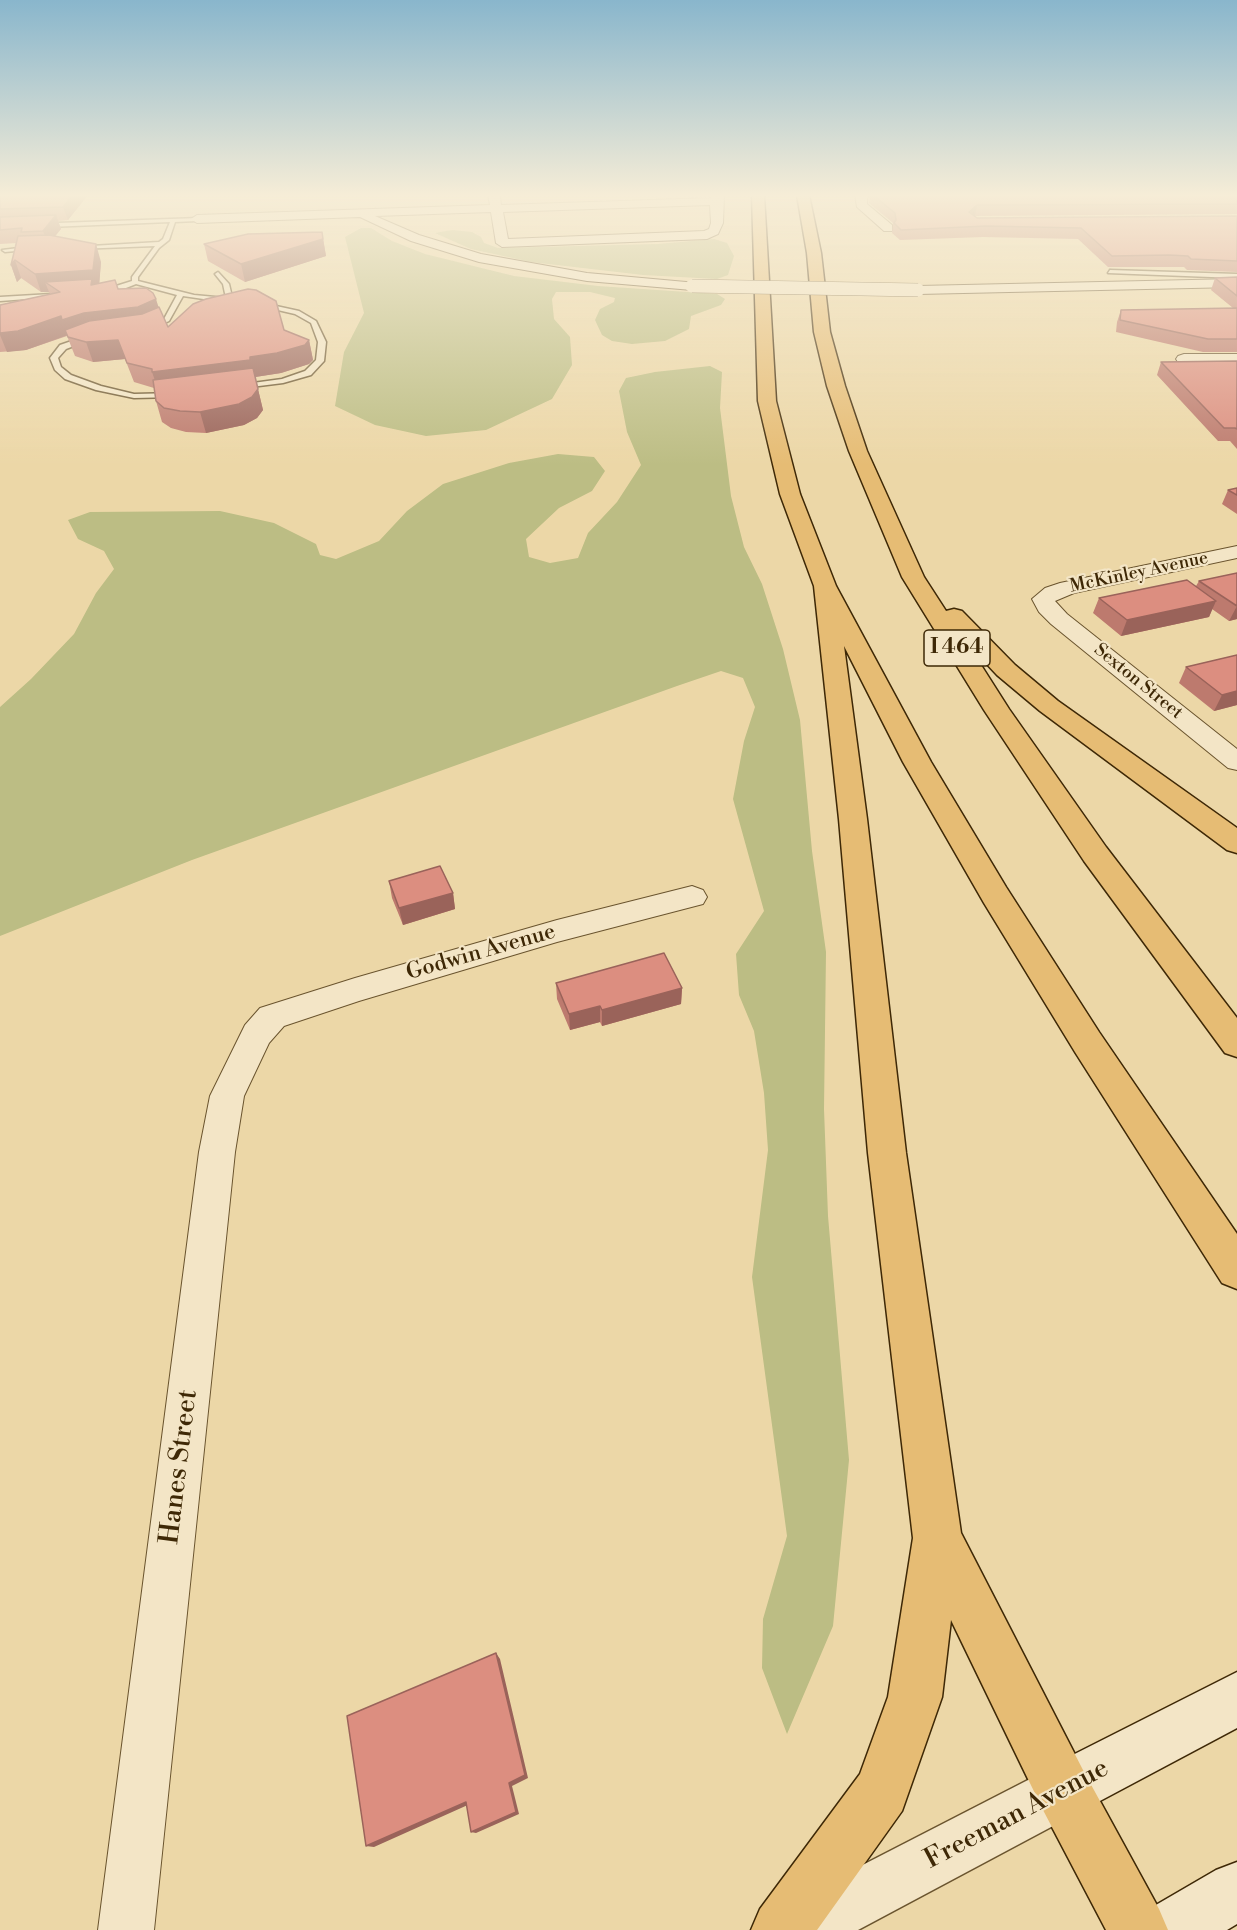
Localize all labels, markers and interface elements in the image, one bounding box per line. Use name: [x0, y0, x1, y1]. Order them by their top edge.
street label: McKinley Avenue: [1068, 548, 1210, 598]
road number: I 464: [924, 630, 990, 666]
street label: Sexton Street: [1089, 640, 1187, 724]
street label: Godwin Avenue: [403, 919, 559, 987]
street label: Hanes Street: [154, 1388, 206, 1546]
street label: Freeman Avenue: [919, 1753, 1115, 1877]

